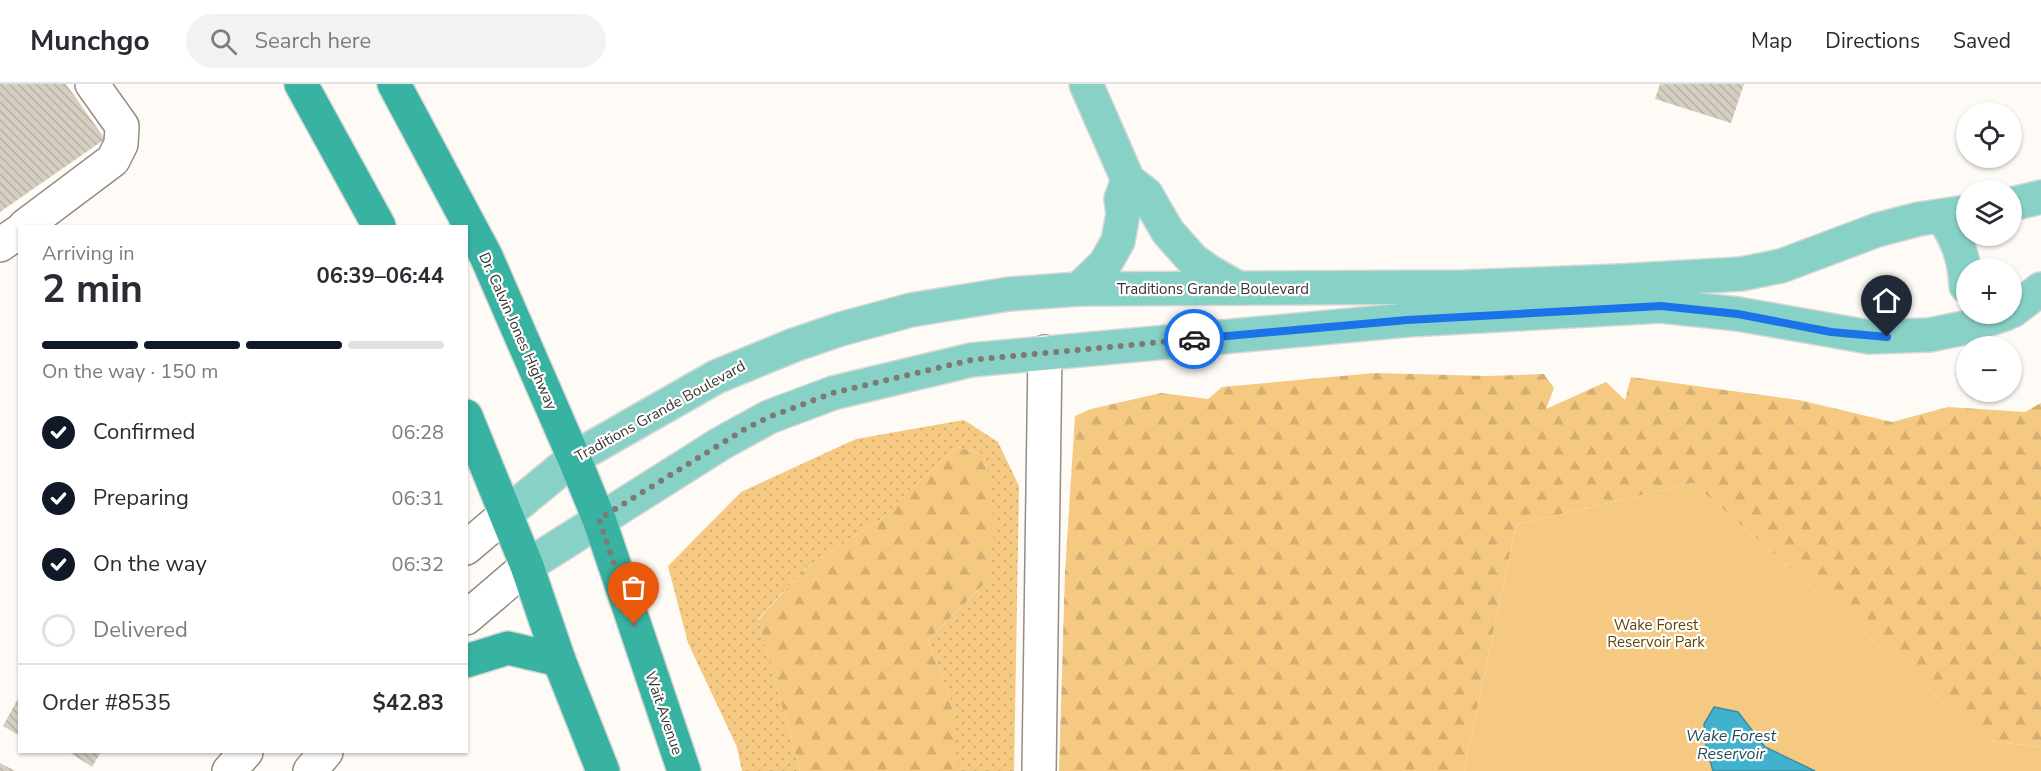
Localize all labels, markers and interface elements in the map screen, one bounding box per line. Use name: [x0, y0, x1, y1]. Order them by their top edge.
search box: [186, 14, 606, 68]
text: Munchgo: [30, 22, 150, 60]
icon: search: [207, 25, 240, 58]
text: Search here: [255, 26, 371, 56]
text: Map: [1751, 27, 1792, 55]
text: Directions: [1825, 27, 1920, 55]
text: Saved: [1953, 27, 2011, 55]
map controls: [1956, 102, 2022, 402]
button: locate: [1956, 102, 2022, 168]
button: layers: [1956, 180, 2022, 246]
text: Arriving in: [42, 240, 135, 267]
street label: Dr. Calvin Jones Highway: [474, 249, 562, 413]
button: +: [1956, 258, 2022, 324]
text: 06:39–06:44: [316, 261, 444, 291]
text: 2 min: [42, 263, 143, 316]
pin: [1861, 275, 1912, 337]
street label: Traditions Grande Boulevard: [1117, 279, 1309, 299]
icon: home: [1870, 284, 1903, 317]
courier: [1164, 309, 1224, 369]
icon: car: [1178, 323, 1211, 356]
button: −: [1956, 336, 2022, 402]
street label: Traditions Grande Boulevard: [571, 356, 749, 466]
text: On the way · 150 m: [42, 358, 218, 385]
icon: check: [42, 416, 75, 449]
text: Confirmed: [93, 417, 195, 447]
text: 06:28: [391, 419, 444, 446]
icon: check: [42, 482, 75, 515]
text: Preparing: [93, 483, 189, 513]
text: 06:31: [391, 485, 444, 512]
icon: check: [42, 548, 75, 581]
text: On the way: [93, 549, 207, 579]
text: 06:32: [391, 551, 444, 578]
pin: [608, 562, 659, 624]
icon: bag: [617, 571, 650, 604]
text: Delivered: [93, 615, 188, 645]
park label: Wake Forest Reservoir Park: [1607, 615, 1705, 652]
street label: Wait Avenue: [640, 668, 688, 758]
text: Order #8535: [42, 688, 171, 718]
text: $42.83: [373, 688, 444, 718]
water label: Wake Forest Reservoir: [1686, 725, 1777, 765]

